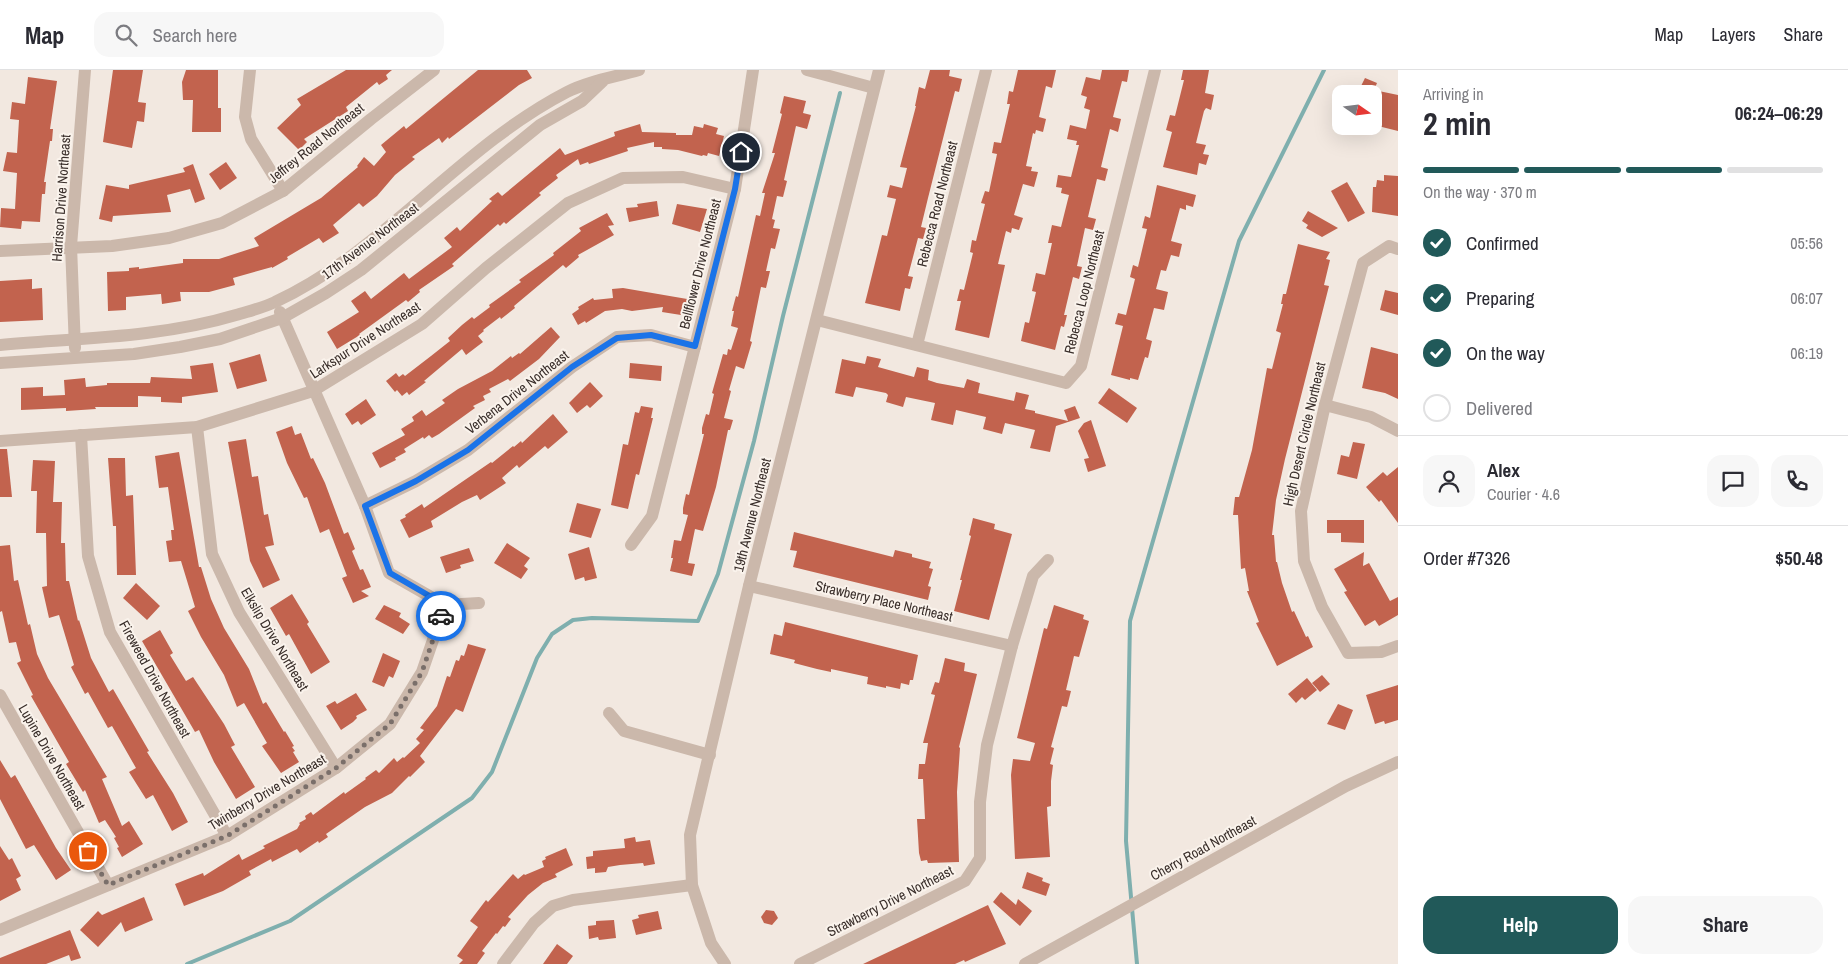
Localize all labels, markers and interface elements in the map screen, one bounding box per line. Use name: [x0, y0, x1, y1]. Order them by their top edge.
search box: [94, 12, 444, 57]
text: Map: [25, 19, 64, 51]
icon: search: [112, 21, 140, 49]
text: Search here: [152, 22, 237, 48]
text: Map: [1655, 22, 1683, 47]
text: Layers: [1711, 22, 1756, 47]
text: Share: [1784, 22, 1823, 47]
text: Arriving in: [1423, 83, 1484, 105]
north arrow: [1332, 85, 1382, 135]
map controls: [1332, 85, 1382, 135]
street label: Jeffrey Road Northeast: [265, 99, 367, 187]
text: 06:24–06:29: [1735, 100, 1823, 126]
text: 2 min: [1423, 102, 1492, 145]
pin: [720, 131, 762, 173]
street label: Harrison Drive Northeast: [48, 134, 74, 262]
icon: home: [727, 138, 755, 166]
street label: Rebecca Road Northeast: [913, 139, 961, 269]
text: On the way · 370 m: [1423, 181, 1537, 203]
street label: Bellflower Drive Northeast: [675, 197, 725, 331]
street label: 17th Avenue Northeast: [318, 199, 422, 283]
street label: Rebecca Loop Northeast: [1060, 228, 1108, 356]
icon: check: [1423, 229, 1451, 257]
text: Confirmed: [1466, 230, 1539, 256]
text: 05:56: [1790, 232, 1823, 254]
icon: check: [1423, 284, 1451, 312]
text: Preparing: [1466, 285, 1534, 311]
text: 06:07: [1790, 287, 1823, 309]
street label: Larkspur Drive Northeast: [306, 298, 424, 382]
icon: check: [1423, 339, 1451, 367]
text: On the way: [1466, 340, 1545, 366]
text: 06:19: [1790, 342, 1823, 364]
street label: Verbena Drive Northeast: [462, 346, 572, 438]
street label: High Desert Circle Northeast: [1279, 360, 1329, 508]
text: Delivered: [1466, 395, 1533, 421]
button: person: [1423, 455, 1475, 507]
button: chat: [1707, 455, 1759, 507]
button: phone: [1771, 455, 1823, 507]
street label: 19th Avenue Northeast: [729, 456, 775, 574]
text: Alex: [1487, 457, 1520, 483]
text: Courier · 4.6: [1487, 483, 1560, 505]
text: Order #7326: [1423, 545, 1510, 571]
text: $50.48: [1775, 545, 1823, 571]
street label: Strawberry Place Northeast: [814, 576, 954, 626]
street label: Elkslip Drive Northeast: [237, 584, 313, 694]
courier: [416, 591, 466, 641]
icon: car: [427, 602, 455, 630]
street label: Fireweed Drive Northeast: [115, 617, 195, 741]
street label: Lupine Drive Northeast: [15, 701, 89, 813]
street label: Twinberry Drive Northeast: [205, 750, 329, 834]
street label: Cherry Road Northeast: [1147, 812, 1259, 884]
pin: [67, 830, 109, 872]
icon: bag: [74, 837, 102, 865]
street label: Strawberry Drive Northeast: [824, 861, 956, 941]
button: Help: [1423, 896, 1618, 954]
button: Share: [1628, 896, 1823, 954]

